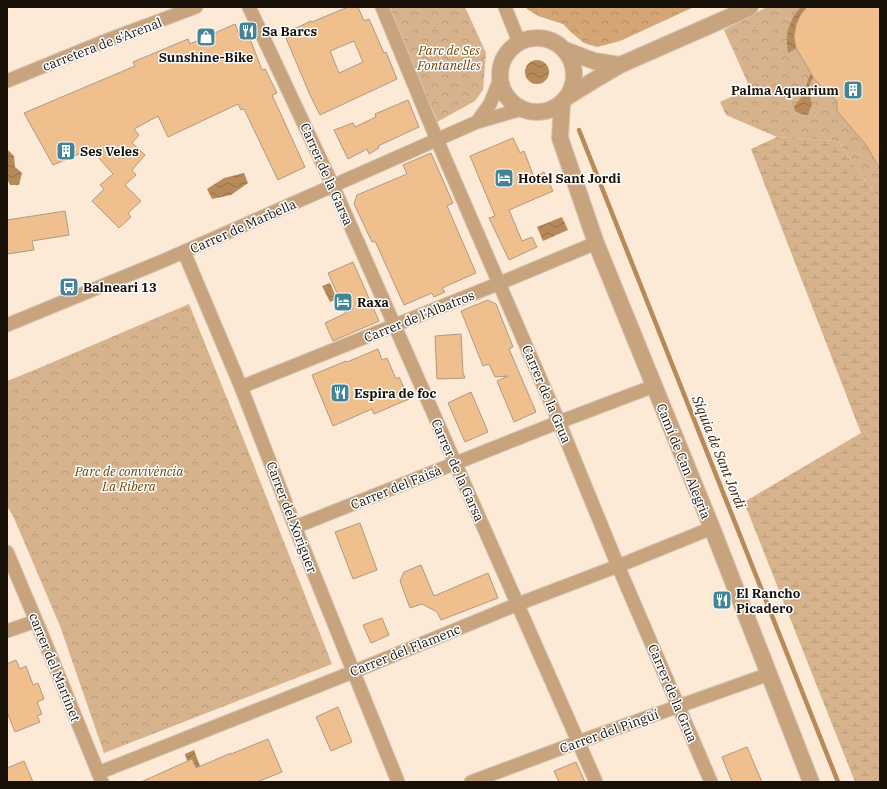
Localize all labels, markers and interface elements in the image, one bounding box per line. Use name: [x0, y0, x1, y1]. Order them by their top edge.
street label: carretera de s'Arenal: [40, 14, 164, 75]
restaurant icon: Sa Barcs: [237, 20, 259, 42]
place label: Sa Barcs: [262, 23, 318, 40]
shop icon: Sunshine-Bike: [195, 26, 217, 48]
park label: Parc de Ses Fontanelles: [416, 42, 481, 74]
place label: Sunshine-Bike: [159, 49, 253, 66]
building icon: Palma Aquarium: [842, 79, 864, 101]
place label: Palma Aquarium: [731, 82, 839, 99]
street label: Carrer de la Garsa: [296, 120, 357, 228]
building icon: Ses Veles: [55, 140, 77, 162]
place label: Ses Veles: [80, 143, 139, 160]
hotel icon: Hotel Sant Jordi: [493, 167, 515, 189]
place label: Hotel Sant Jordi: [518, 170, 621, 187]
street label: Carrer de Marbella: [187, 195, 299, 258]
bus stop icon: Balneari 13: [58, 276, 80, 298]
place label: Balneari 13: [83, 279, 157, 296]
street label: Carrer de l'Albatros: [361, 286, 477, 346]
hotel icon: Raxa: [332, 291, 354, 313]
place label: Raxa: [357, 294, 390, 311]
street label: Carrer de la Grua: [518, 342, 575, 446]
restaurant icon: Espira de foc: [329, 382, 351, 404]
place label: Espira de foc: [354, 385, 437, 402]
water label: Síquia de Sant Jordi: [688, 392, 750, 512]
street label: Camí de Can Alegria: [653, 401, 714, 521]
street label: Carrer de la Garsa: [427, 416, 488, 524]
street label: Carrer del Xoriguer: [262, 459, 321, 576]
street label: Carrer del Faisà: [348, 461, 444, 513]
park label: Parc de convivència La Ribera: [74, 463, 183, 495]
place label: El Rancho Picadero: [736, 585, 801, 617]
restaurant icon: El Rancho Picadero: [711, 589, 733, 611]
street label: carrer del Martinet: [25, 610, 84, 724]
street label: Carrer del Flamenc: [347, 620, 463, 680]
street label: Carrer de la Grua: [644, 641, 701, 745]
street label: Carrer del Pingüí: [557, 706, 661, 757]

